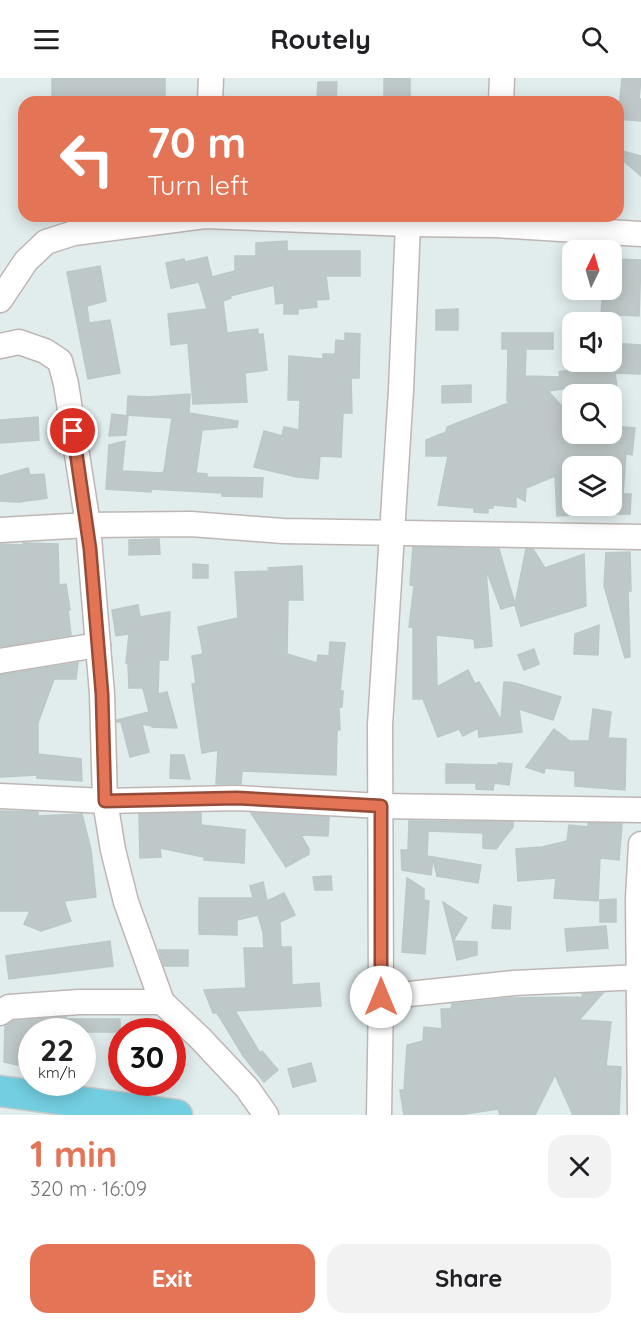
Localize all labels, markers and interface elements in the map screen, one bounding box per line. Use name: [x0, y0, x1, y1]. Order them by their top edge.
text: Routely: [270, 22, 371, 56]
icon: menu: [30, 23, 63, 56]
icon: search: [578, 23, 611, 56]
text: 70 m: [147, 116, 246, 169]
icon: left: [48, 120, 126, 198]
text: Turn left: [147, 168, 249, 202]
north arrow: [562, 240, 622, 300]
map controls: [562, 240, 622, 516]
button: sound: [562, 312, 622, 372]
button: search: [562, 384, 622, 444]
pin: [47, 405, 98, 456]
icon: arrive: [56, 414, 89, 447]
button: layers: [562, 456, 622, 516]
position arrow: [349, 965, 413, 1029]
speed limit sign: 30: [108, 1018, 186, 1096]
text: 22: [40, 1031, 74, 1069]
text: km/h: [38, 1063, 76, 1082]
text: 1 min: [30, 1131, 117, 1176]
button: close: [548, 1135, 611, 1198]
text: 320 m · 16:09: [30, 1176, 147, 1201]
button: Exit: [30, 1244, 315, 1313]
button: Share: [327, 1244, 611, 1313]

